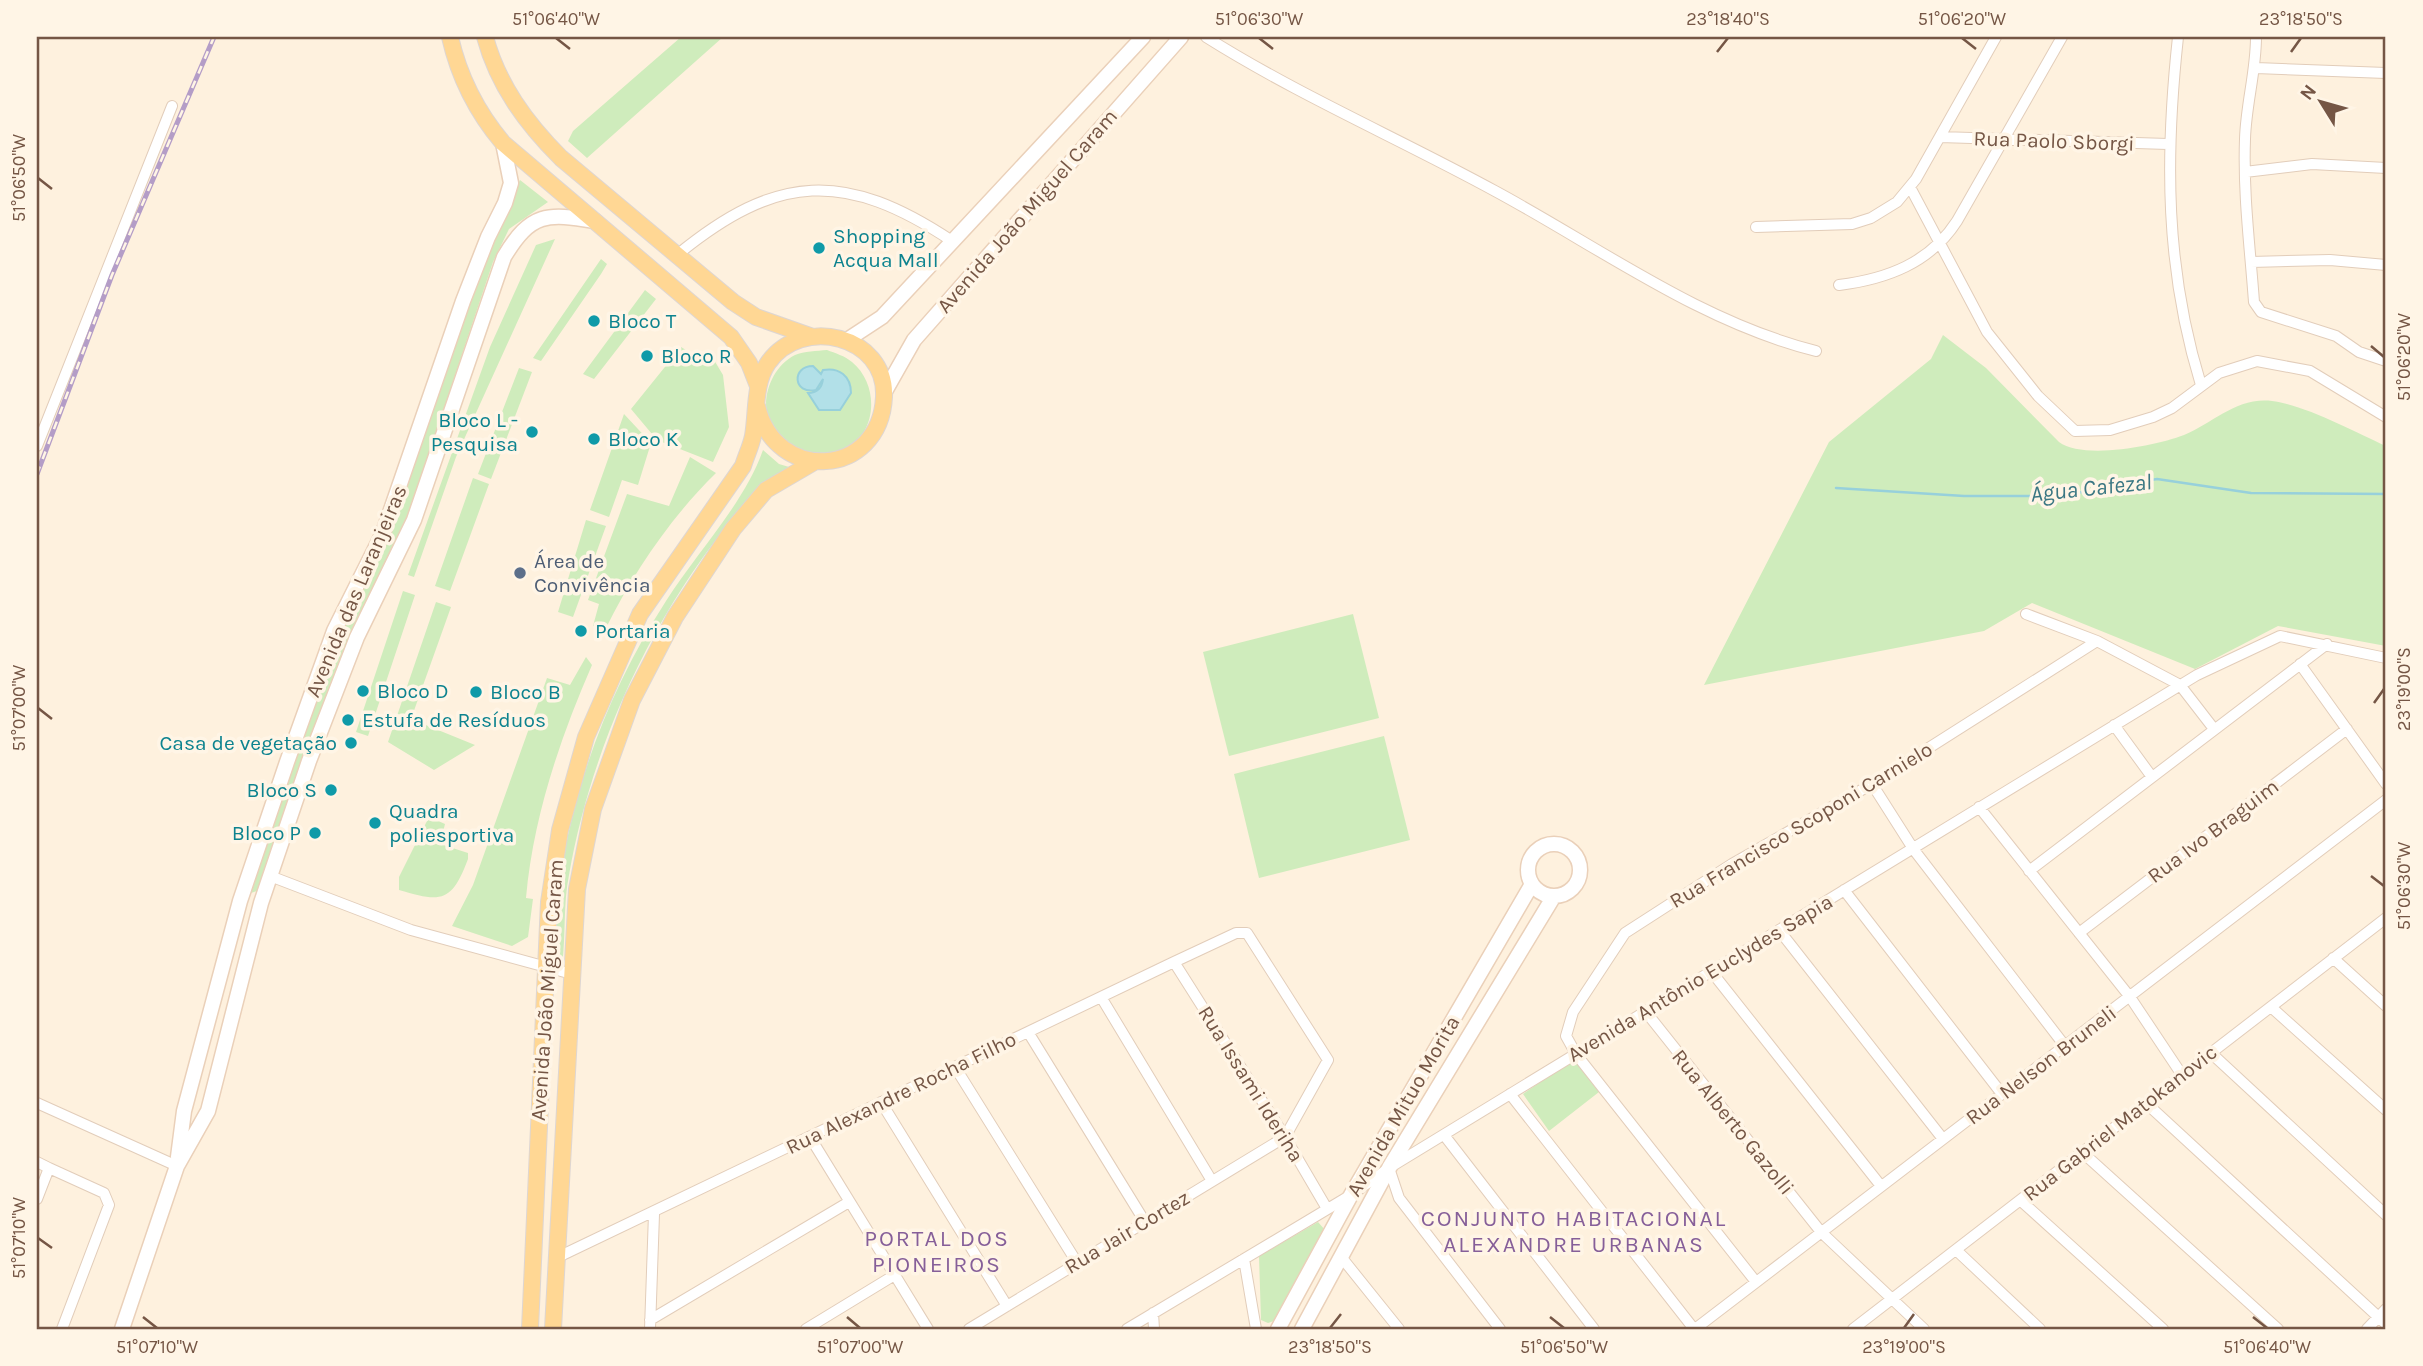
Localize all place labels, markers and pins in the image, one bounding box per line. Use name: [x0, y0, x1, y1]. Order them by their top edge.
place label: Shopping Acqua Mall: [833, 224, 939, 272]
marker: Shopping Acqua Mall: [811, 240, 827, 256]
place label: Bloco T: [608, 309, 677, 333]
marker: Bloco T: [586, 313, 602, 329]
place label: Bloco R: [661, 344, 732, 368]
marker: Bloco R: [639, 348, 655, 364]
place label: Bloco L - Pesquisa: [431, 408, 518, 456]
marker: Bloco L - Pesquisa: [524, 424, 540, 440]
place label: Bloco K: [608, 427, 679, 451]
marker: Bloco K: [586, 431, 602, 447]
place label: Área de Convivência: [534, 549, 651, 597]
marker: Área de Convivência: [512, 565, 528, 581]
place label: Portaria: [595, 619, 671, 643]
marker: Portaria: [573, 623, 589, 639]
place label: Bloco D: [377, 679, 449, 703]
place label: Bloco B: [490, 680, 561, 704]
marker: Bloco D: [355, 683, 371, 699]
marker: Bloco B: [468, 684, 484, 700]
place label: Estufa de Resíduos: [362, 708, 546, 732]
marker: Estufa de Resíduos: [340, 712, 356, 728]
place label: Casa de vegetação: [159, 731, 337, 755]
marker: Casa de vegetação: [343, 735, 359, 751]
place label: Bloco S: [247, 778, 317, 802]
marker: Bloco S: [323, 782, 339, 798]
place label: Quadra poliesportiva: [389, 799, 514, 847]
marker: Quadra poliesportiva: [367, 815, 383, 831]
place label: Bloco P: [232, 821, 301, 845]
marker: Bloco P: [307, 825, 323, 841]

